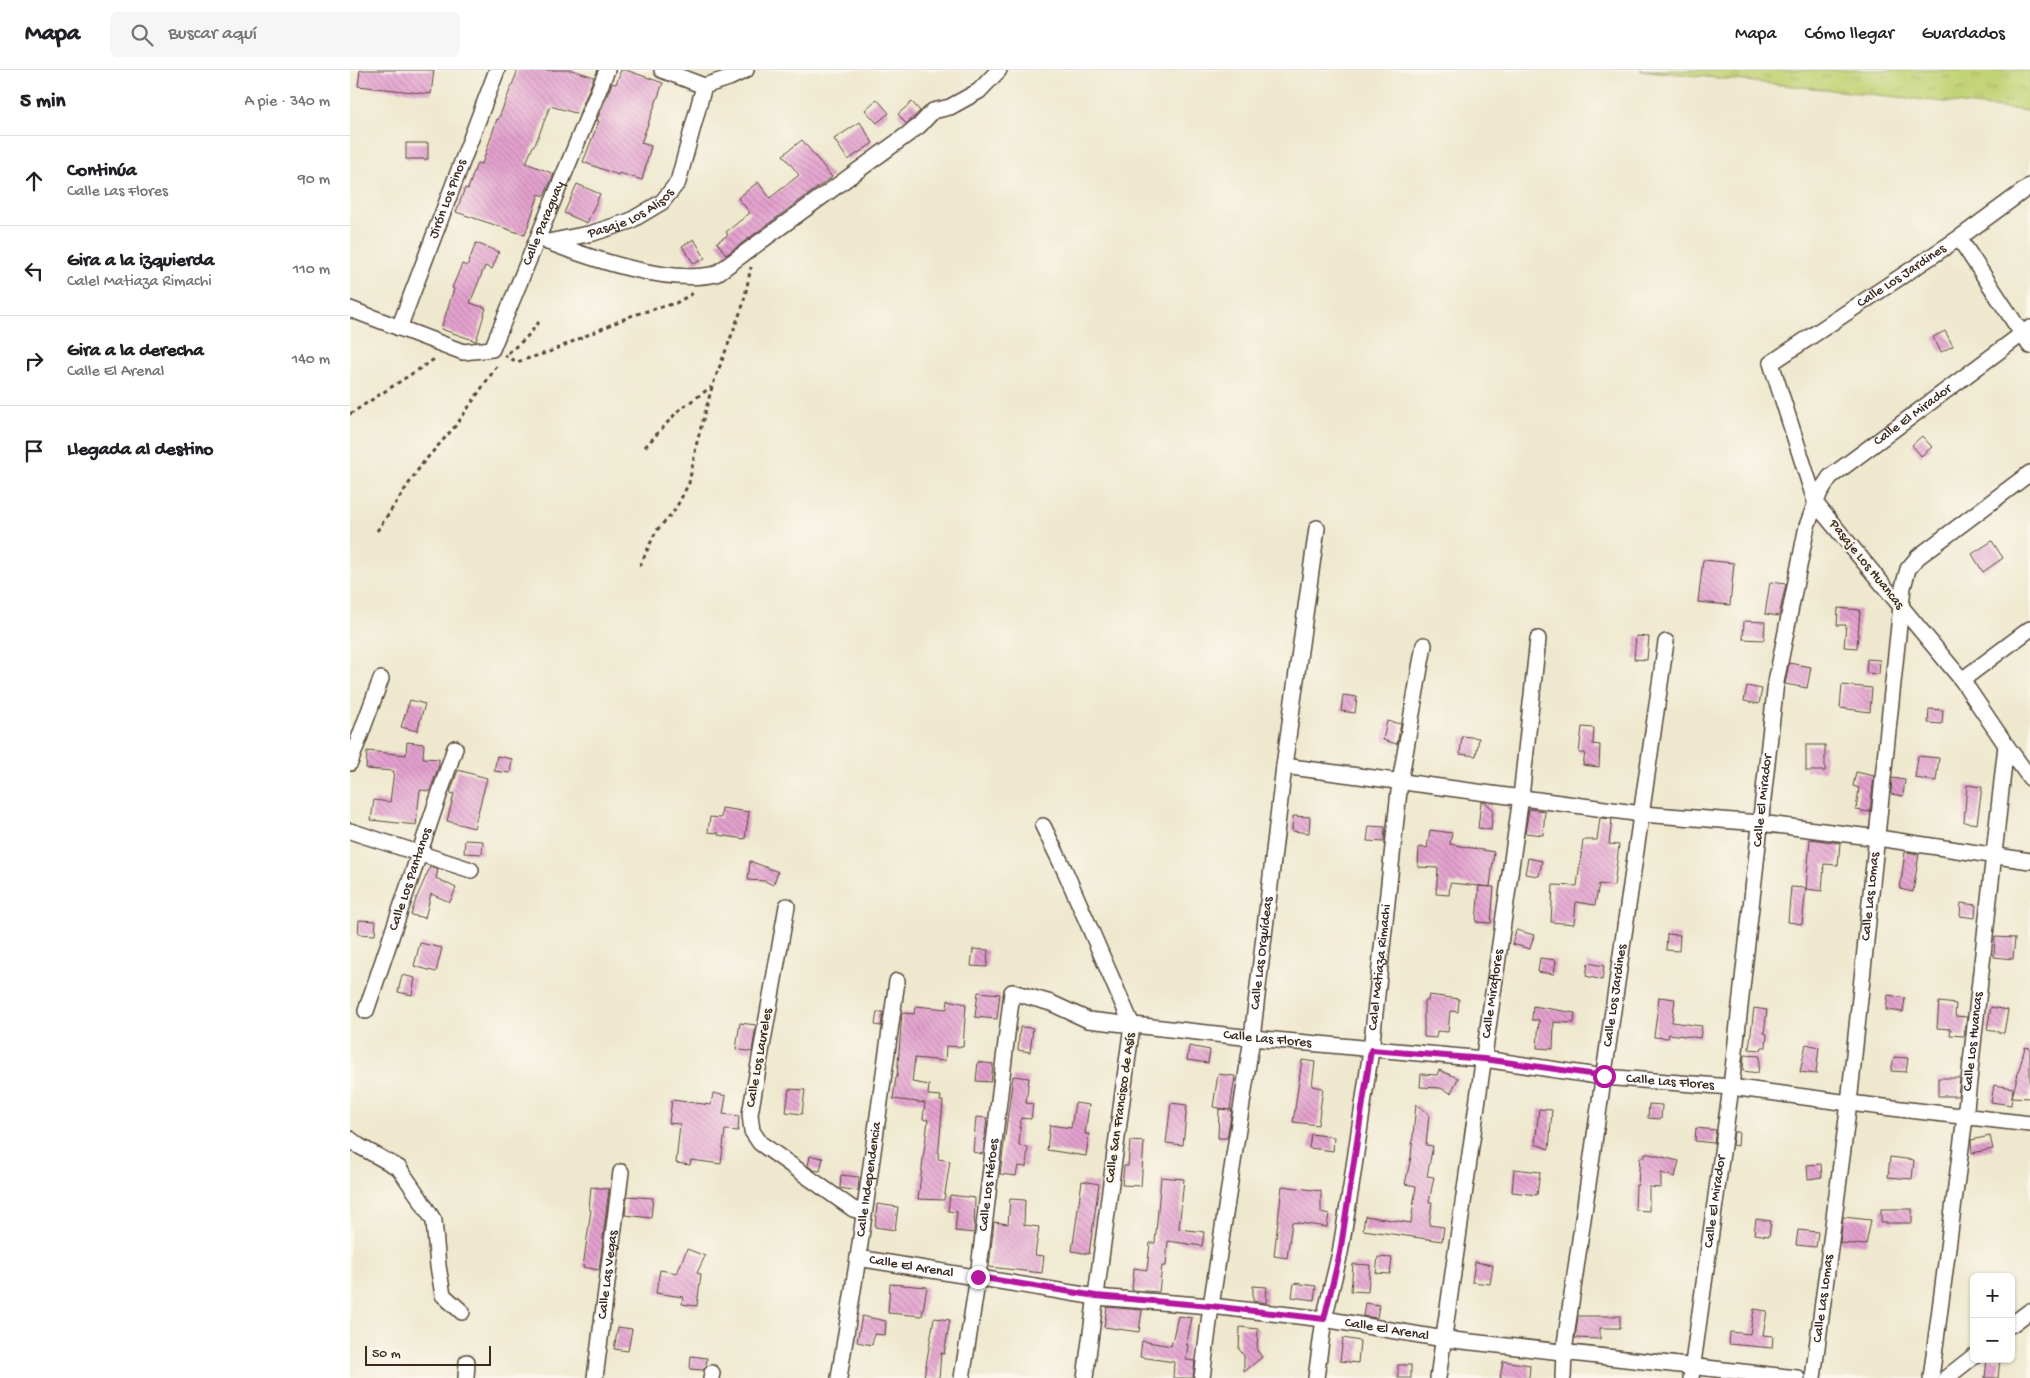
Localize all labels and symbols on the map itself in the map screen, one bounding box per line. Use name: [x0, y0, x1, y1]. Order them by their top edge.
street label: Jirón Los Pinos: [425, 156, 471, 241]
street label: Calle Paraguay: [519, 179, 569, 268]
street label: Pasaje Los Alisos: [586, 184, 679, 242]
street label: Calle Los Jardines: [1854, 240, 1950, 312]
street label: Calle El Mirador: [1870, 380, 1956, 450]
street label: Pasaje Los Huancas: [1824, 516, 1908, 614]
street label: Calle El Mirador: [1749, 752, 1777, 848]
street label: Calle Los Pantanos: [385, 825, 436, 933]
street label: Calle Las Lomas: [1858, 851, 1884, 942]
street label: Calle Las Orquídeas: [1247, 895, 1277, 1011]
street label: Calel Matiaza Rimachi: [1365, 903, 1395, 1031]
street label: Calle Los Jardines: [1599, 942, 1631, 1048]
street label: Calle Miraflores: [1478, 947, 1508, 1039]
street label: Calle Los Huancas: [1959, 990, 1987, 1092]
street label: Calle Los Laureles: [743, 1006, 777, 1109]
street label: Calle Las Flores: [1223, 1026, 1313, 1052]
street label: Calle San Francisco de Asís: [1102, 1031, 1140, 1184]
route start: [1593, 1065, 1616, 1088]
street label: Calle Las Flores: [1625, 1070, 1716, 1094]
street label: Calle Independencia: [853, 1119, 886, 1238]
street label: Calle Los Héroes: [975, 1137, 1003, 1232]
street label: Calle El Mirador: [1700, 1153, 1730, 1249]
street label: Calle Las Vegas: [594, 1229, 622, 1320]
street label: Calle El Arenal: [868, 1251, 955, 1282]
street label: Calle Las Lomas: [1809, 1253, 1838, 1344]
route end: [967, 1266, 990, 1289]
street label: Calle El Arenal: [1343, 1314, 1430, 1345]
scale bar: [365, 1343, 491, 1366]

